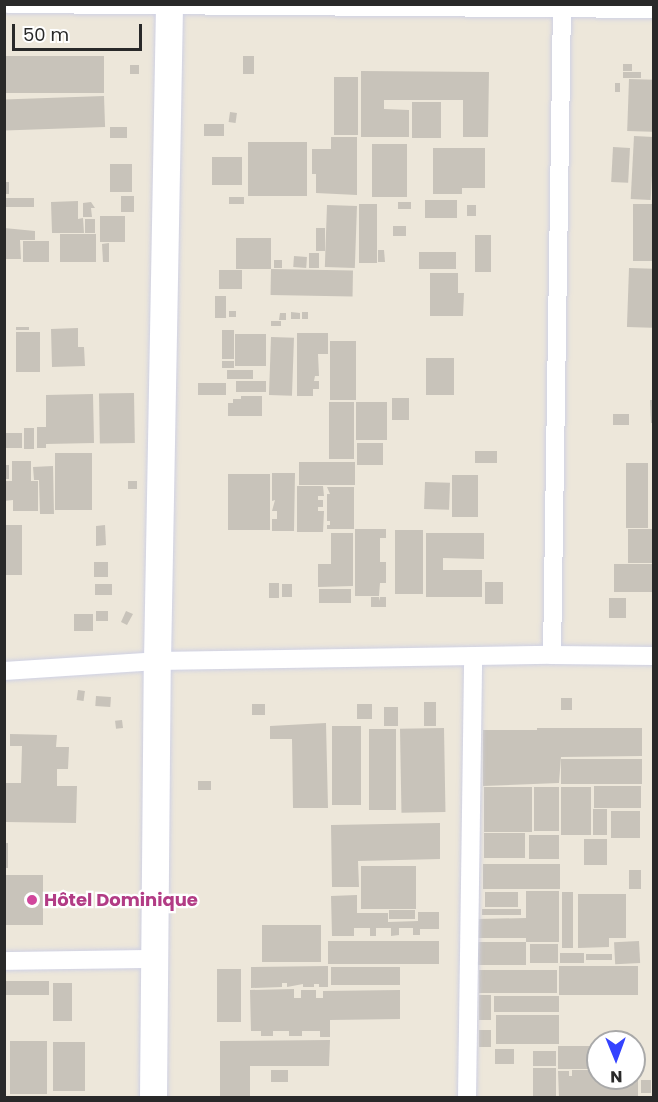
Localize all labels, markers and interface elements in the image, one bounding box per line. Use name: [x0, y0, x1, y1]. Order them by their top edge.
scale bar: [15, 12, 146, 50]
text: 50 m: [23, 22, 69, 47]
place label: Hôtel Dominique: [44, 889, 198, 911]
marker: Hôtel Dominique: [25, 893, 39, 907]
north arrow: [586, 1030, 646, 1090]
text: N: [610, 1065, 623, 1088]

